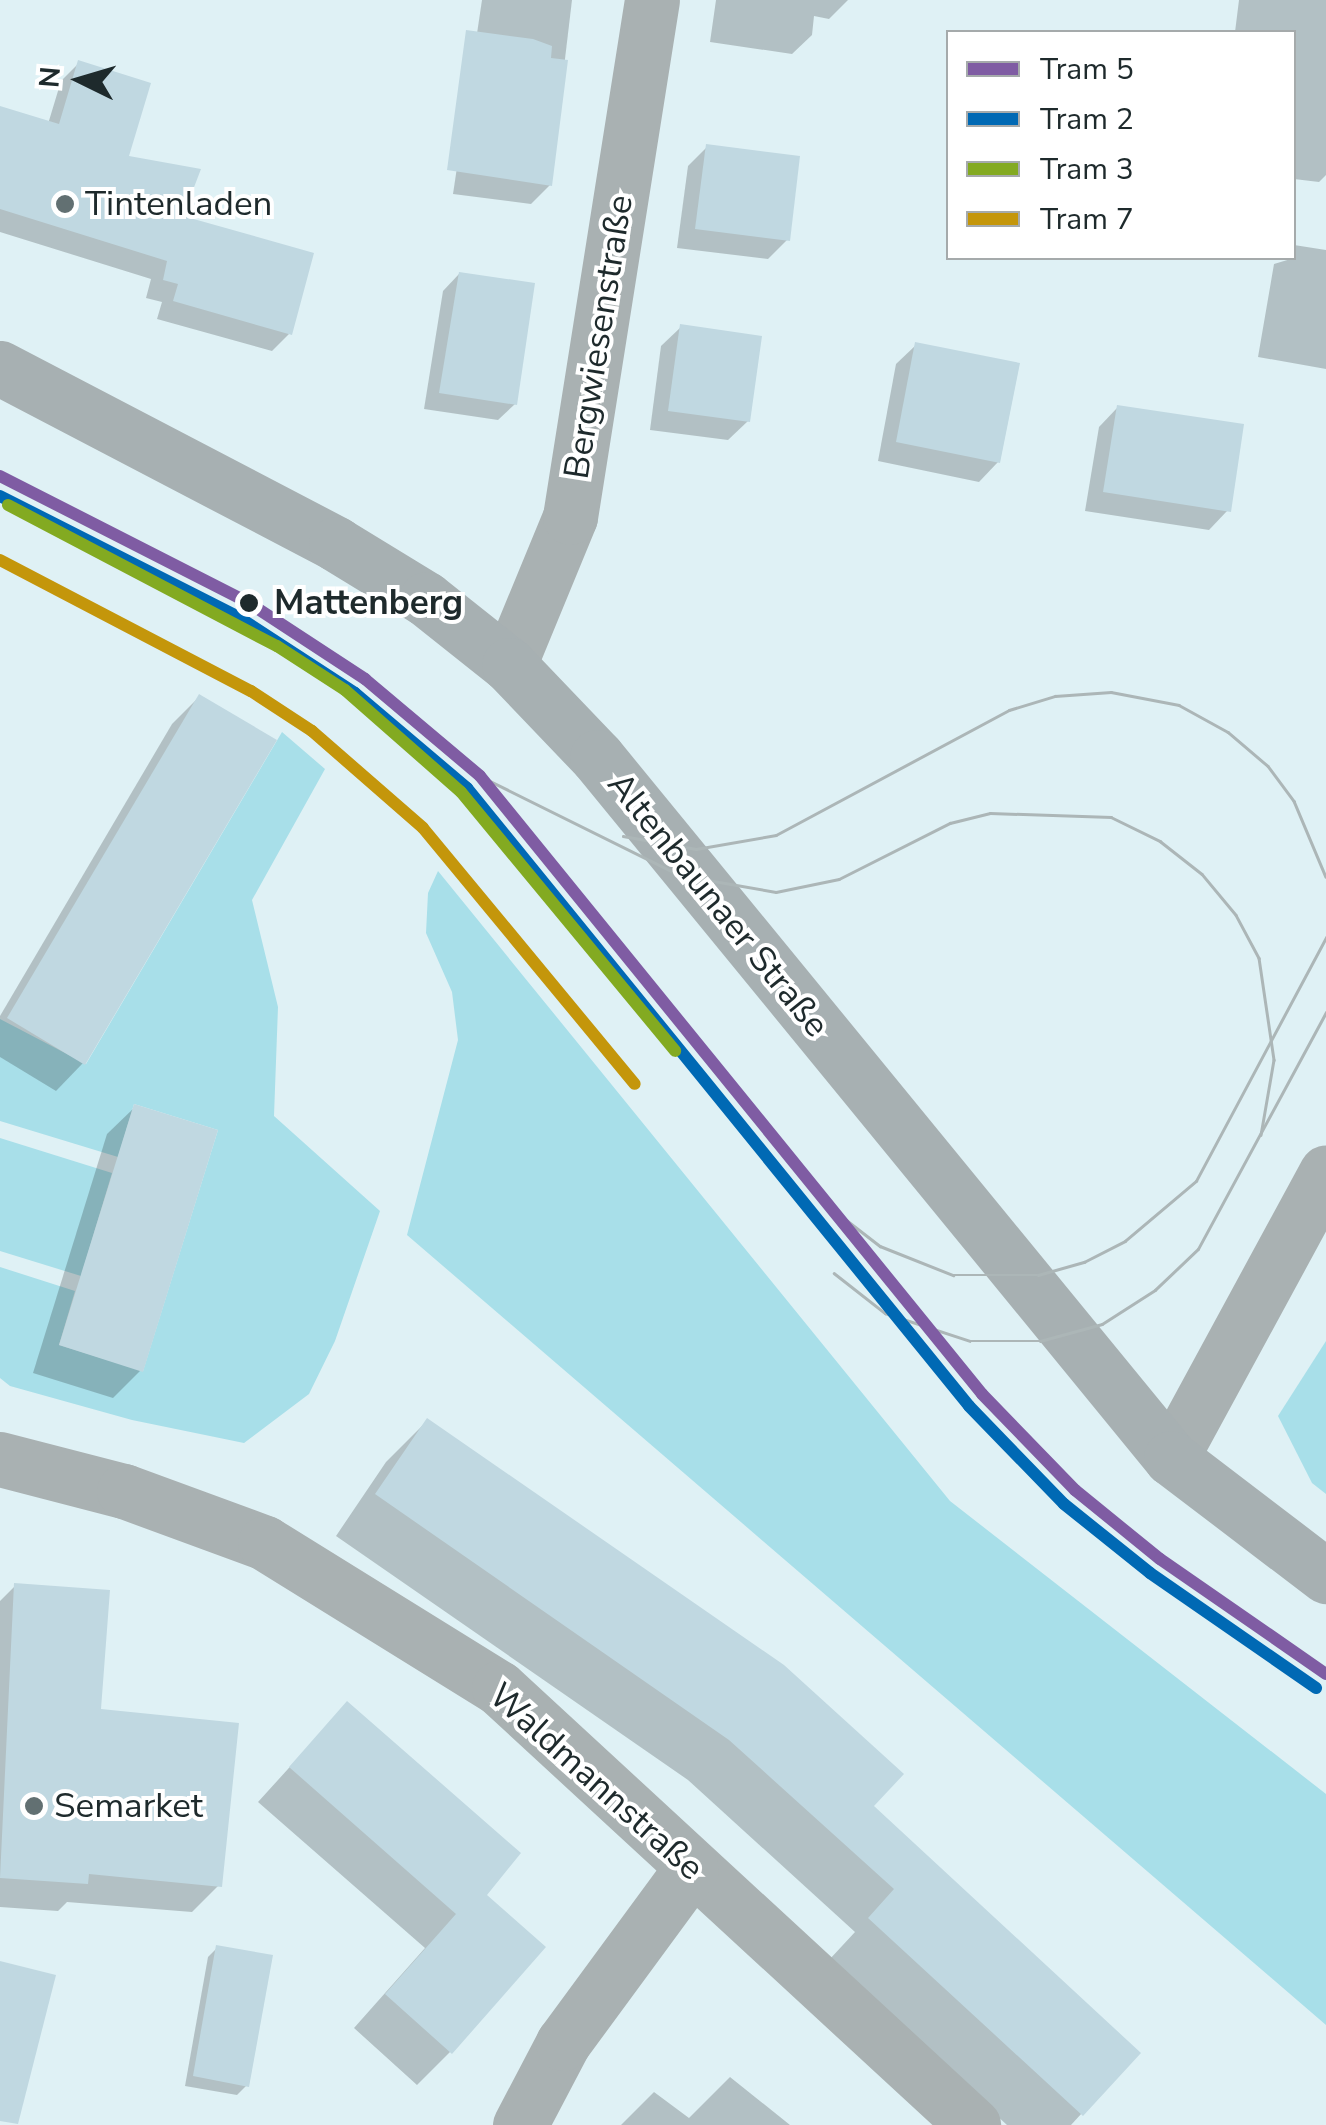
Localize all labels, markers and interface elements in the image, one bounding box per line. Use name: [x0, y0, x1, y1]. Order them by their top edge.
north arrow: [30, 30, 130, 130]
legend: [946, 30, 1296, 260]
text: Tram 5: [1040, 49, 1134, 90]
text: N: [30, 65, 70, 89]
text: Tram 2: [1040, 99, 1134, 140]
text: Tram 3: [1040, 149, 1134, 190]
place label: Tintenladen: [85, 183, 272, 225]
street label: Bergwiesenstraße: [556, 192, 642, 482]
marker: Tintenladen: [54, 193, 76, 215]
text: Tram 7: [1040, 199, 1134, 240]
place label: Mattenberg: [274, 582, 463, 624]
marker: Mattenberg: [233, 587, 265, 619]
street label: Altenbaunaer Straße: [598, 764, 838, 1046]
street label: Waldmannstraße: [480, 1675, 712, 1889]
place label: Semarket: [54, 1785, 203, 1827]
marker: Semarket: [23, 1795, 45, 1817]

